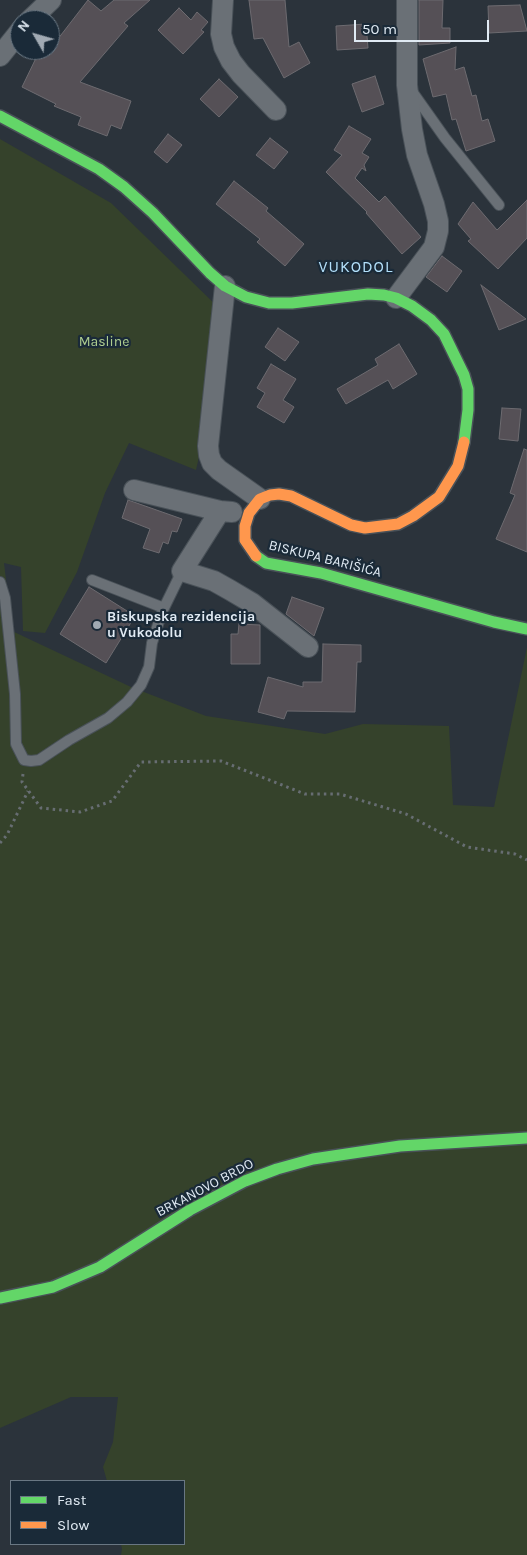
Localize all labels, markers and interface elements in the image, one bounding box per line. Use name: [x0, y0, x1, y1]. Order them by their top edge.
north arrow: [10, 10, 60, 60]
scale bar: [357, 10, 492, 42]
text: N: [14, 17, 33, 35]
text: 50 m: [362, 20, 397, 38]
district label: VUKODOL: [318, 257, 394, 277]
park label: Masline: [79, 334, 129, 350]
street label: BISKUPA BARIŠIĆA: [267, 537, 383, 581]
place label: Biskupska rezidencija u Vukodolu: [107, 609, 255, 642]
marker: Biskupska rezidencija u Vukodolu: [91, 619, 103, 631]
street label: BRKANOVO BRDO: [153, 1155, 257, 1221]
legend: [10, 1480, 185, 1545]
text: Fast: [57, 1491, 86, 1509]
text: Slow: [57, 1516, 89, 1534]

